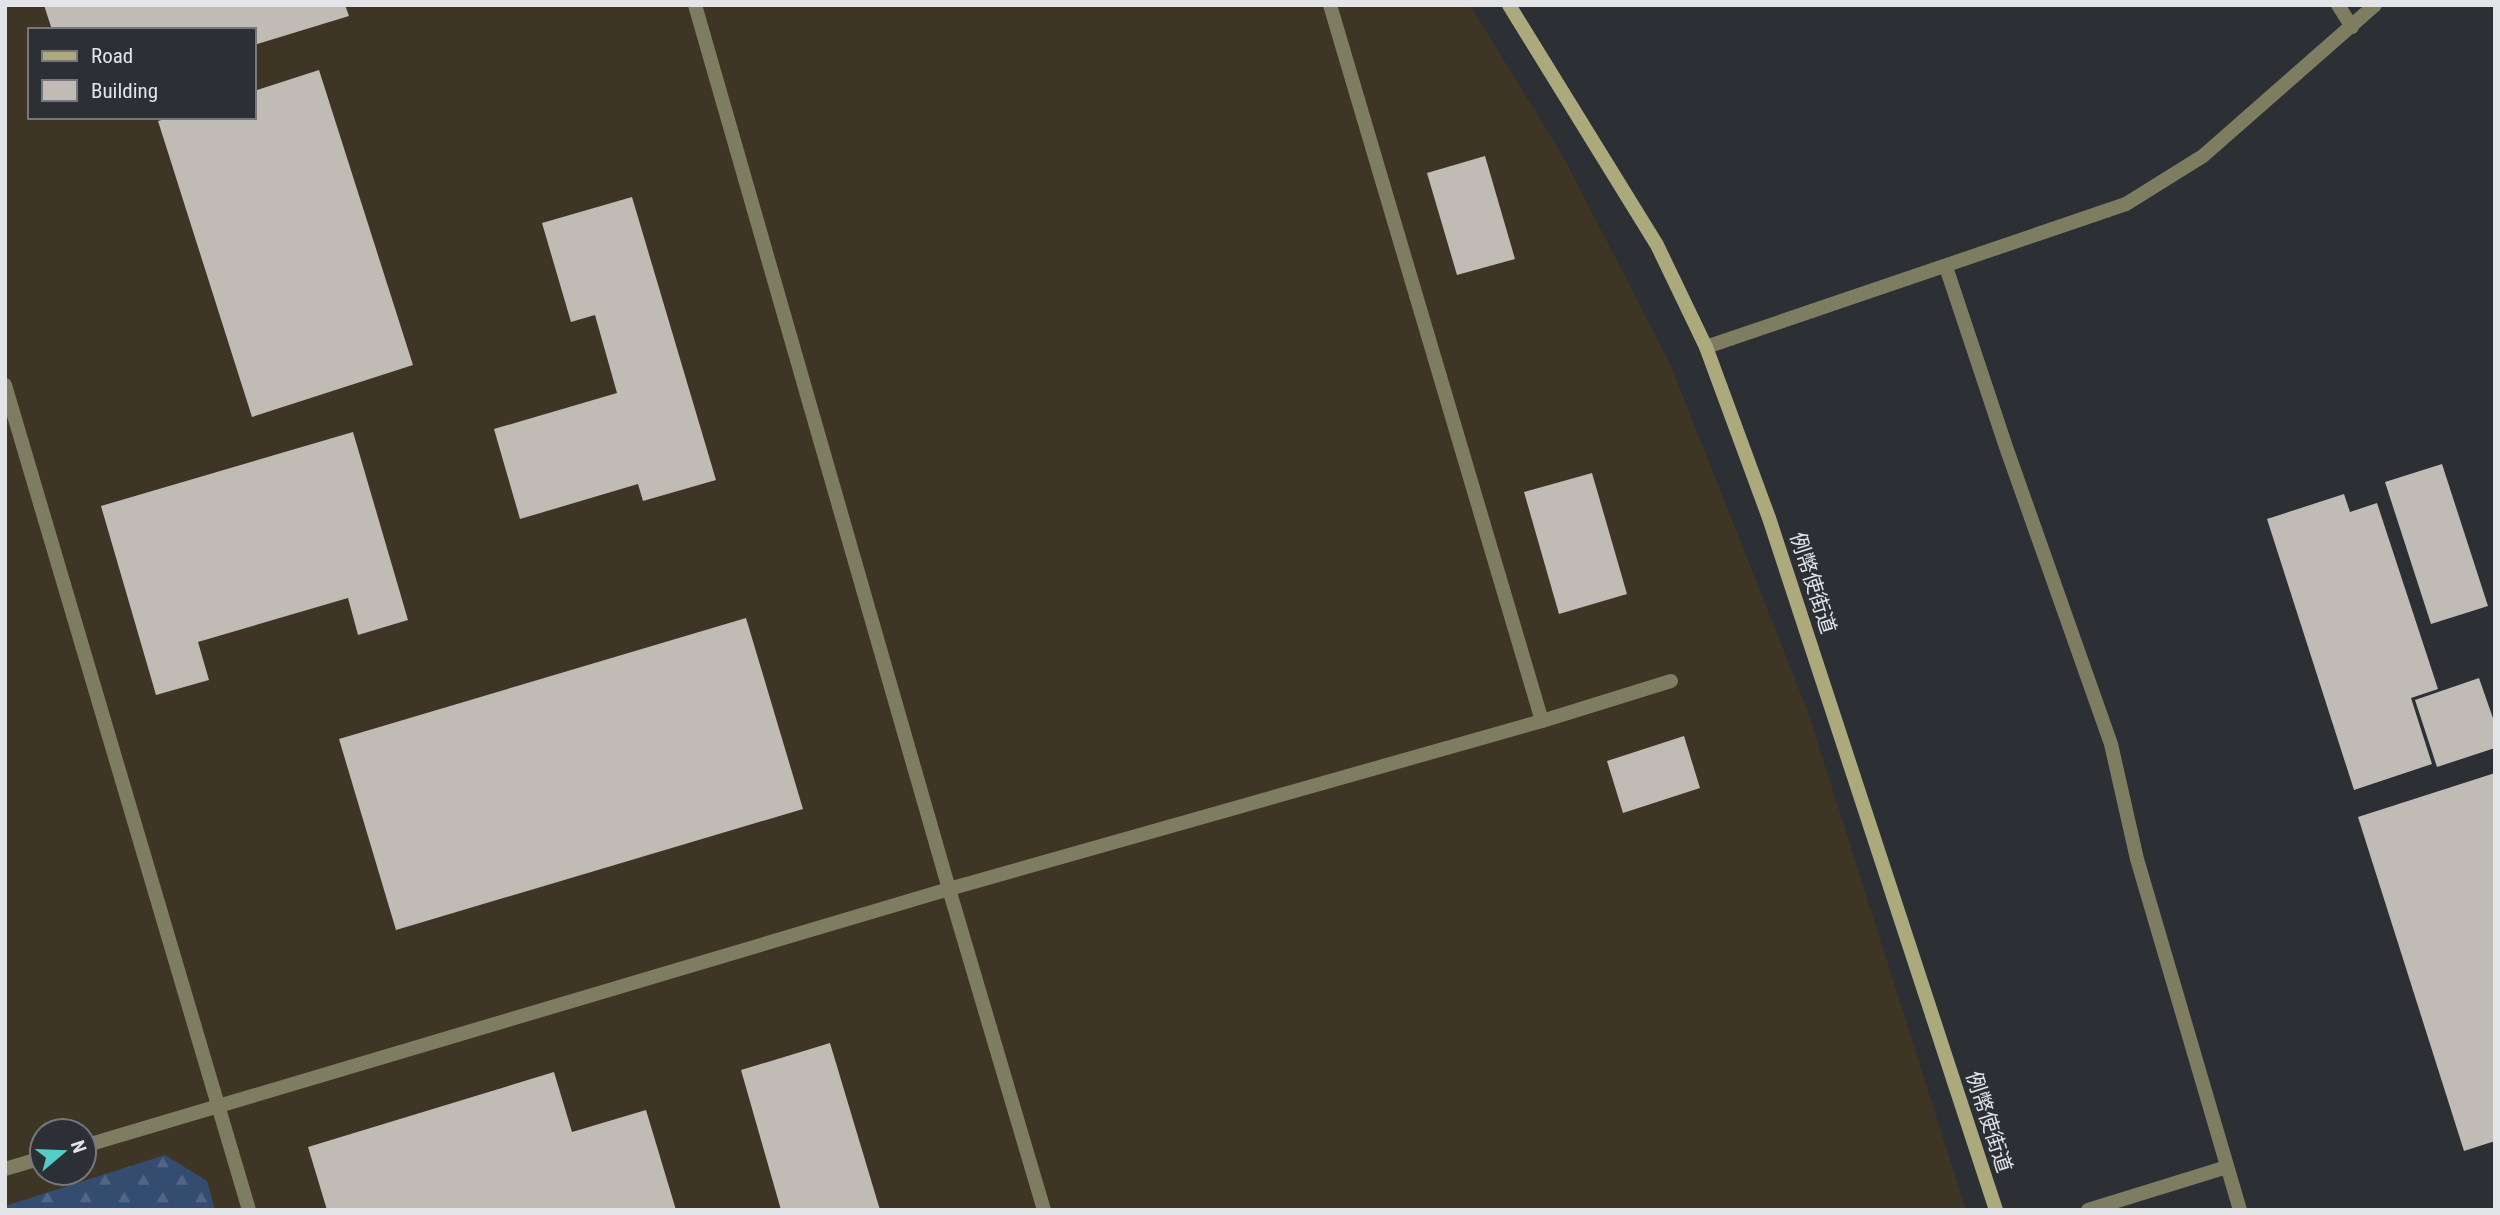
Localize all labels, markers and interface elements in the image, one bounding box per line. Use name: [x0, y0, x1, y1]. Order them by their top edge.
legend: [28, 28, 256, 119]
text: Road: [91, 44, 133, 68]
text: Building: [91, 79, 158, 103]
street label: 例幣使街道: [1785, 529, 1841, 637]
street label: 例幣使街道: [1961, 1068, 2017, 1176]
north arrow: [28, 1117, 98, 1187]
text: N: [66, 1137, 91, 1156]

